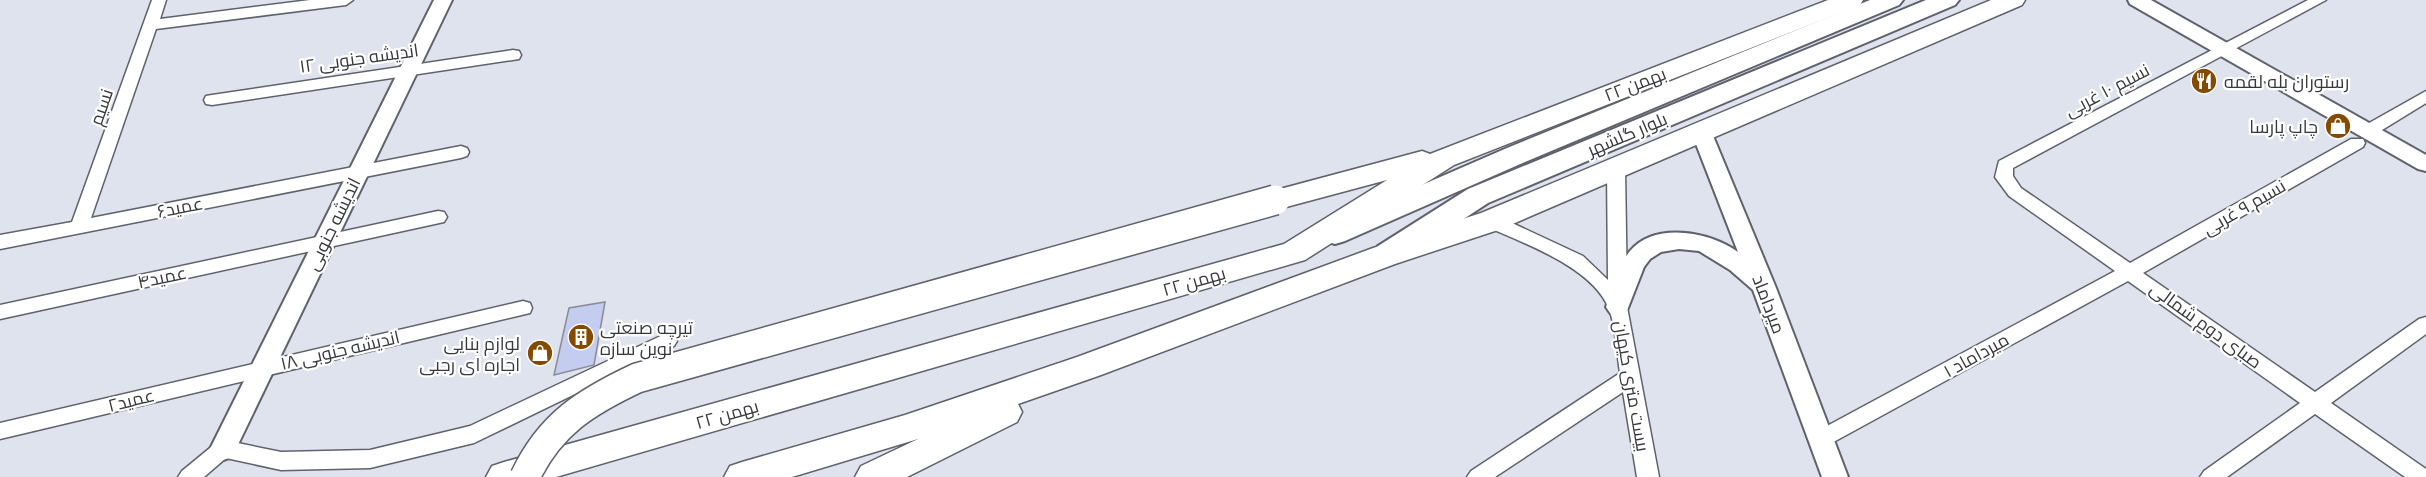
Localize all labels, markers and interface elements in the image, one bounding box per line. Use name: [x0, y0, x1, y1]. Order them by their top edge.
street label: اندیشه جنوبی ۱۲: [298, 38, 420, 78]
street label: نسیم ۱۰ غربی: [2061, 58, 2154, 123]
street label: ۲۲ بهمن: [1601, 62, 1669, 106]
restaurant icon: رستوران بله لقمه: [2189, 66, 2219, 96]
place label: رستوران بله لقمه: [2224, 70, 2349, 93]
street label: نسیم: [84, 86, 119, 129]
street label: بلوار گلشهر: [1582, 107, 1671, 162]
shop icon: چاپ پارسا: [2323, 111, 2353, 141]
place label: چاپ پارسا: [2249, 115, 2318, 139]
street label: اندیشه جنوبی: [301, 174, 365, 274]
street label: نسیم ۹ غربی: [2198, 174, 2290, 241]
street label: عمید۶: [155, 191, 205, 223]
street label: عمید۴: [135, 261, 189, 293]
street label: ۲۲ بهمن: [1160, 261, 1228, 301]
street label: میرداماد: [1747, 271, 1791, 337]
street label: صبای دوم شمالی: [2145, 277, 2267, 374]
place label: تیرچه صنعتی نوین سازه: [600, 316, 693, 360]
street label: بیست متری کیهان: [1609, 319, 1655, 453]
building icon: تیرچه صنعتی نوین سازه: [566, 322, 596, 352]
street label: اندیشه جنوبی ۱۸: [278, 325, 402, 375]
street label: میرداماد ۱: [1939, 328, 2013, 382]
place label: لوازم بنایی اجاره ای رجبی: [419, 332, 520, 376]
shop icon: لوازم بنایی اجاره ای رجبی: [525, 338, 555, 368]
street label: عمید۲: [105, 383, 157, 417]
street label: ۲۲ بهمن: [693, 394, 761, 434]

